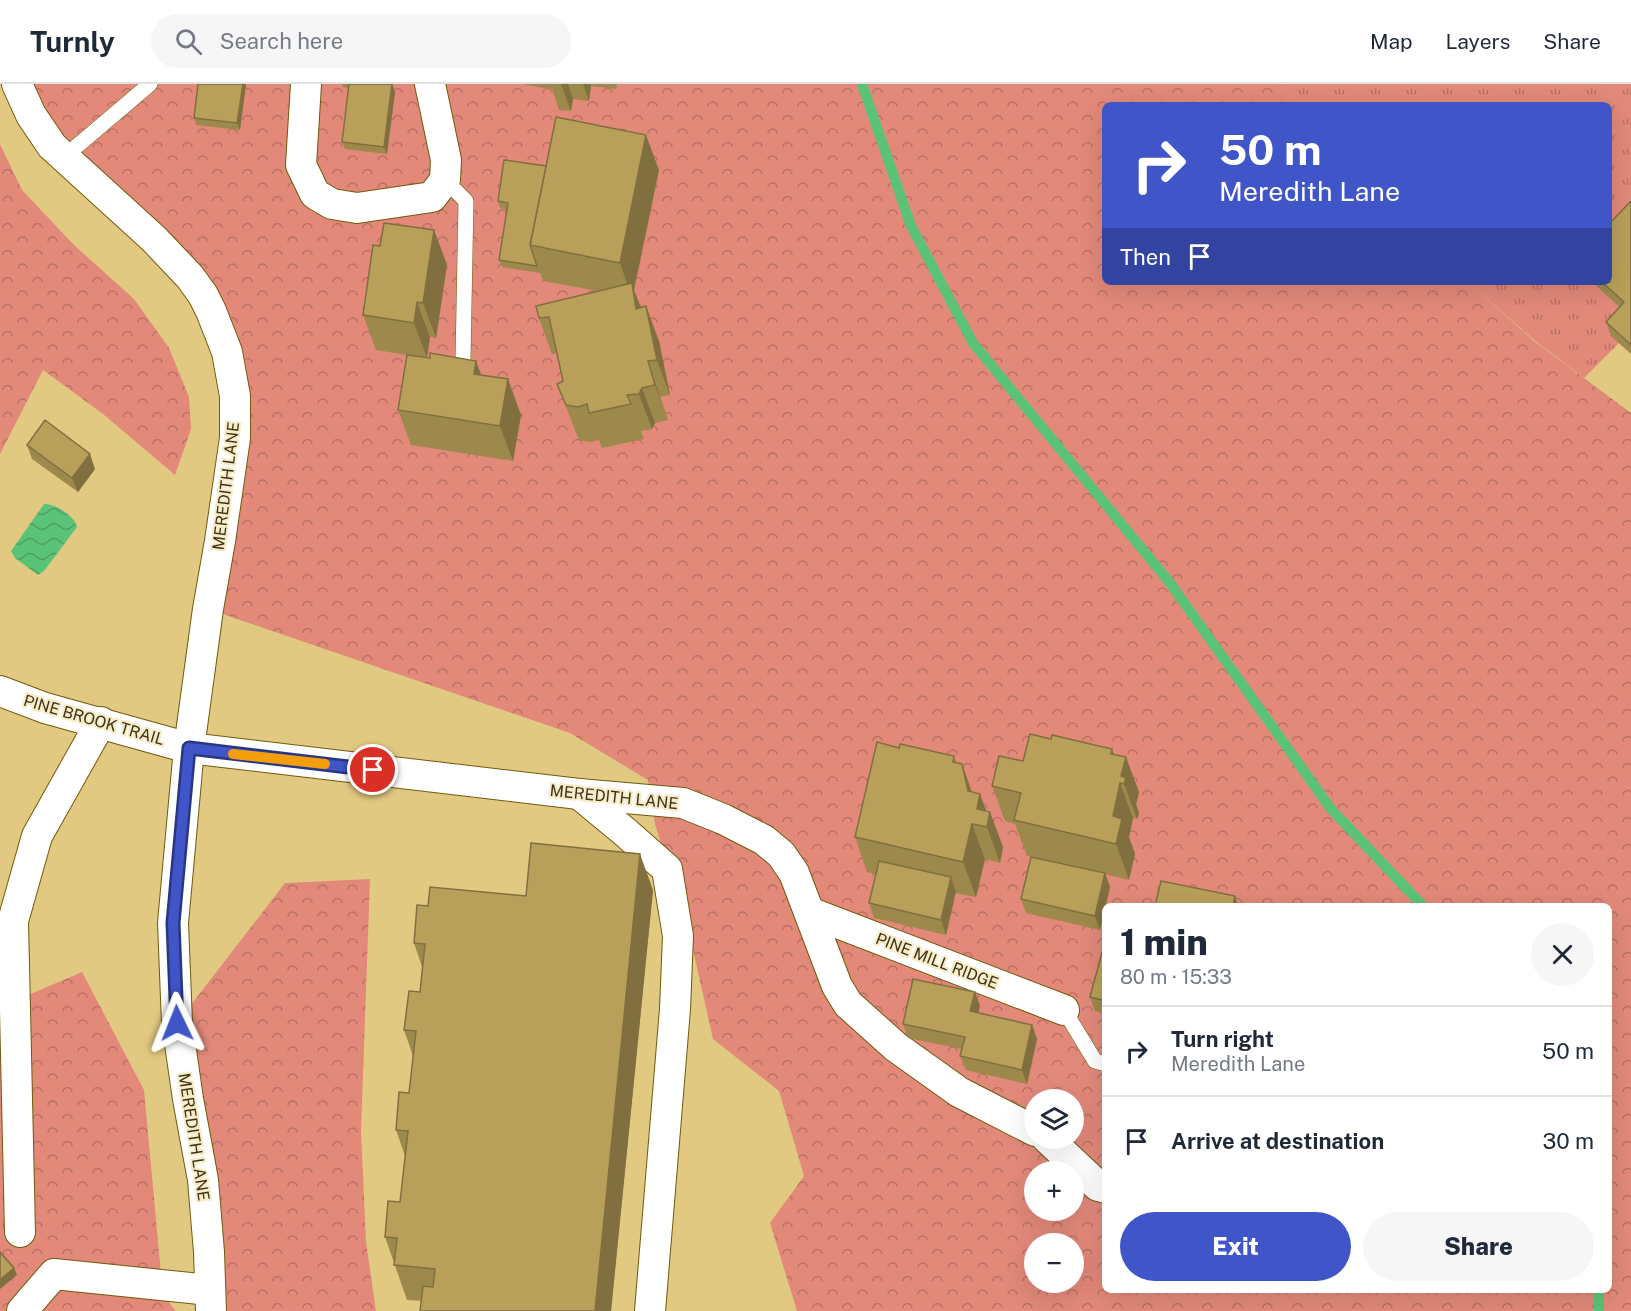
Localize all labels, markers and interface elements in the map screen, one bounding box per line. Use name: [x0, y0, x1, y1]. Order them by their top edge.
search box: [151, 14, 571, 68]
text: Turnly: [30, 25, 115, 58]
icon: search: [172, 25, 205, 58]
text: Search here: [220, 28, 343, 54]
text: Map: [1370, 29, 1413, 54]
text: Layers: [1446, 29, 1510, 54]
text: Share: [1543, 29, 1601, 54]
text: 50 m: [1219, 125, 1322, 174]
icon: right: [1120, 126, 1198, 204]
text: Meredith Lane: [1219, 175, 1400, 207]
icon: arrive: [1183, 240, 1216, 273]
text: Then: [1120, 244, 1171, 270]
street label: MEREDITH LANE: [209, 421, 243, 551]
street label: PINE BROOK TRAIL: [21, 691, 167, 749]
pin: [347, 744, 398, 795]
icon: arrive: [356, 753, 389, 786]
street label: MEREDITH LANE: [549, 781, 679, 813]
text: 1 min: [1120, 921, 1208, 963]
button: close: [1531, 923, 1594, 986]
street label: PINE MILL RIDGE: [873, 929, 1001, 993]
text: 80 m · 15:33: [1120, 965, 1232, 989]
position arrow: [145, 991, 209, 1055]
text: Turn right: [1171, 1026, 1274, 1052]
icon: right: [1120, 1035, 1153, 1068]
text: 50 m: [1542, 1038, 1594, 1064]
text: Meredith Lane: [1171, 1052, 1305, 1076]
street label: MEREDITH LANE: [175, 1072, 213, 1202]
map controls: [1024, 1089, 1084, 1293]
button: layers: [1024, 1089, 1084, 1149]
icon: arrive: [1120, 1125, 1153, 1158]
text: Arrive at destination: [1171, 1128, 1384, 1154]
text: 30 m: [1542, 1128, 1594, 1154]
button: +: [1024, 1161, 1084, 1221]
button: Exit: [1120, 1212, 1351, 1281]
button: Share: [1363, 1212, 1594, 1281]
button: −: [1024, 1233, 1084, 1293]

